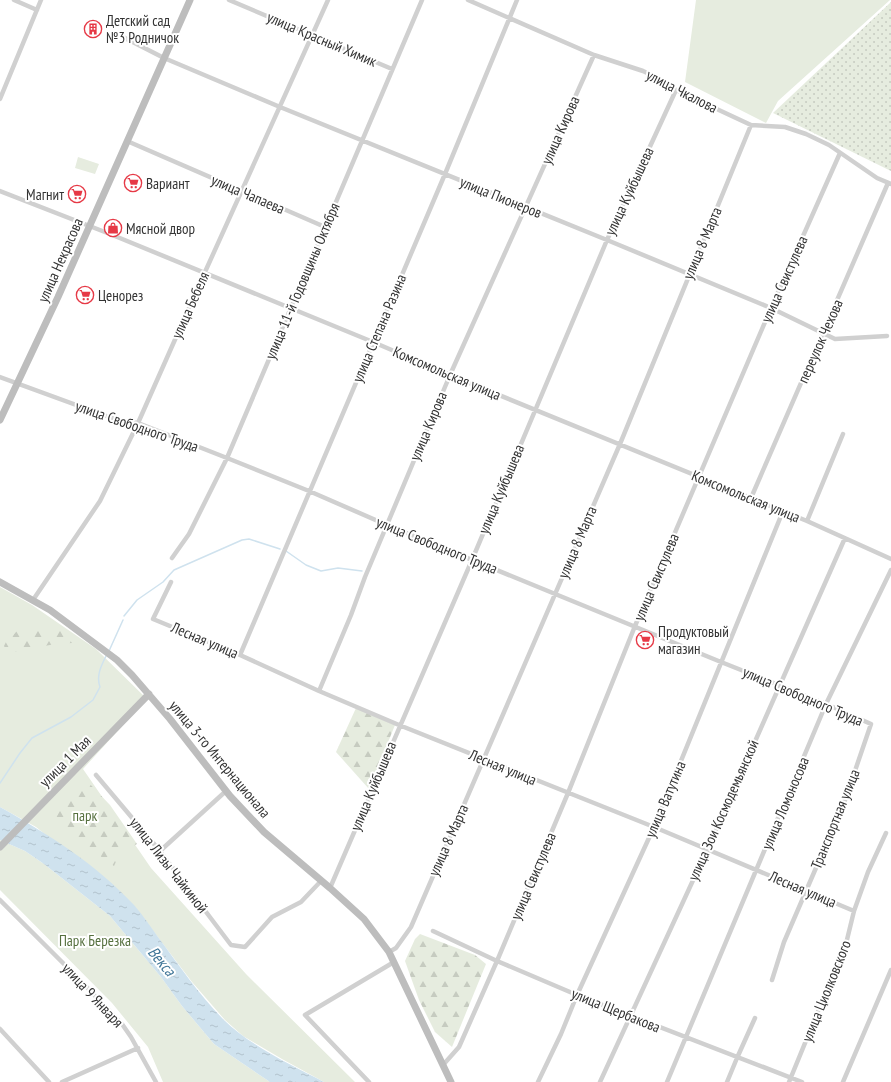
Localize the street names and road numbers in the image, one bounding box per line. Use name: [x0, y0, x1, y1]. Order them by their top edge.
street label: улица Красный Химик: [264, 7, 380, 71]
street label: улица Чкалова: [643, 65, 721, 117]
street label: улица Кирова: [536, 93, 584, 167]
street label: улица Куйбышева: [600, 144, 658, 238]
street label: улица Чапаева: [208, 170, 288, 218]
street label: улица Пионеров: [457, 172, 545, 222]
street label: улица 11-й Годовщины Октября: [260, 200, 344, 362]
street label: улица 8 Марта: [678, 204, 726, 282]
street label: улица Некрасова: [33, 215, 87, 305]
street label: улица Свистулева: [756, 233, 812, 325]
street label: улица Бебеля: [167, 268, 213, 341]
street label: улица Степана Разина: [348, 271, 410, 385]
street label: переулок Чехова: [793, 296, 847, 386]
street label: Комсомольская улица: [390, 342, 504, 404]
street label: улица Кирова: [405, 389, 451, 463]
street label: улица Свободного Труда: [73, 396, 201, 456]
street label: улица Куйбышева: [474, 441, 528, 537]
street label: Комсомольская улица: [689, 466, 803, 526]
street label: улица 8 Марта: [553, 503, 601, 581]
street label: улица Свободного Труда: [374, 512, 500, 578]
street label: улица Свистулева: [629, 530, 683, 624]
street label: Лесная улица: [168, 617, 241, 663]
street label: улица Свободного Труда: [740, 662, 866, 730]
street label: улица 3-го Интернационала: [165, 696, 275, 822]
street label: улица 1 Мая: [35, 731, 95, 791]
street label: улица Зои Космодемьянской: [683, 737, 763, 883]
street label: улица Куйбышева: [346, 738, 400, 834]
street label: Лесная улица: [466, 744, 540, 789]
street label: улица Ломоносова: [757, 754, 813, 852]
street label: улица Ватутина: [640, 758, 690, 840]
street label: Транспортная улица: [806, 766, 864, 872]
street label: улица 8 Марта: [424, 801, 472, 879]
street label: улица Лизы Чайкиной: [126, 813, 212, 917]
street label: улица Свистулева: [506, 829, 560, 923]
street label: Лесная улица: [766, 866, 839, 912]
street label: улица Циолковского: [797, 937, 855, 1045]
street label: улица 9 Января: [58, 959, 128, 1031]
street label: улица Щербакова: [569, 984, 663, 1036]

